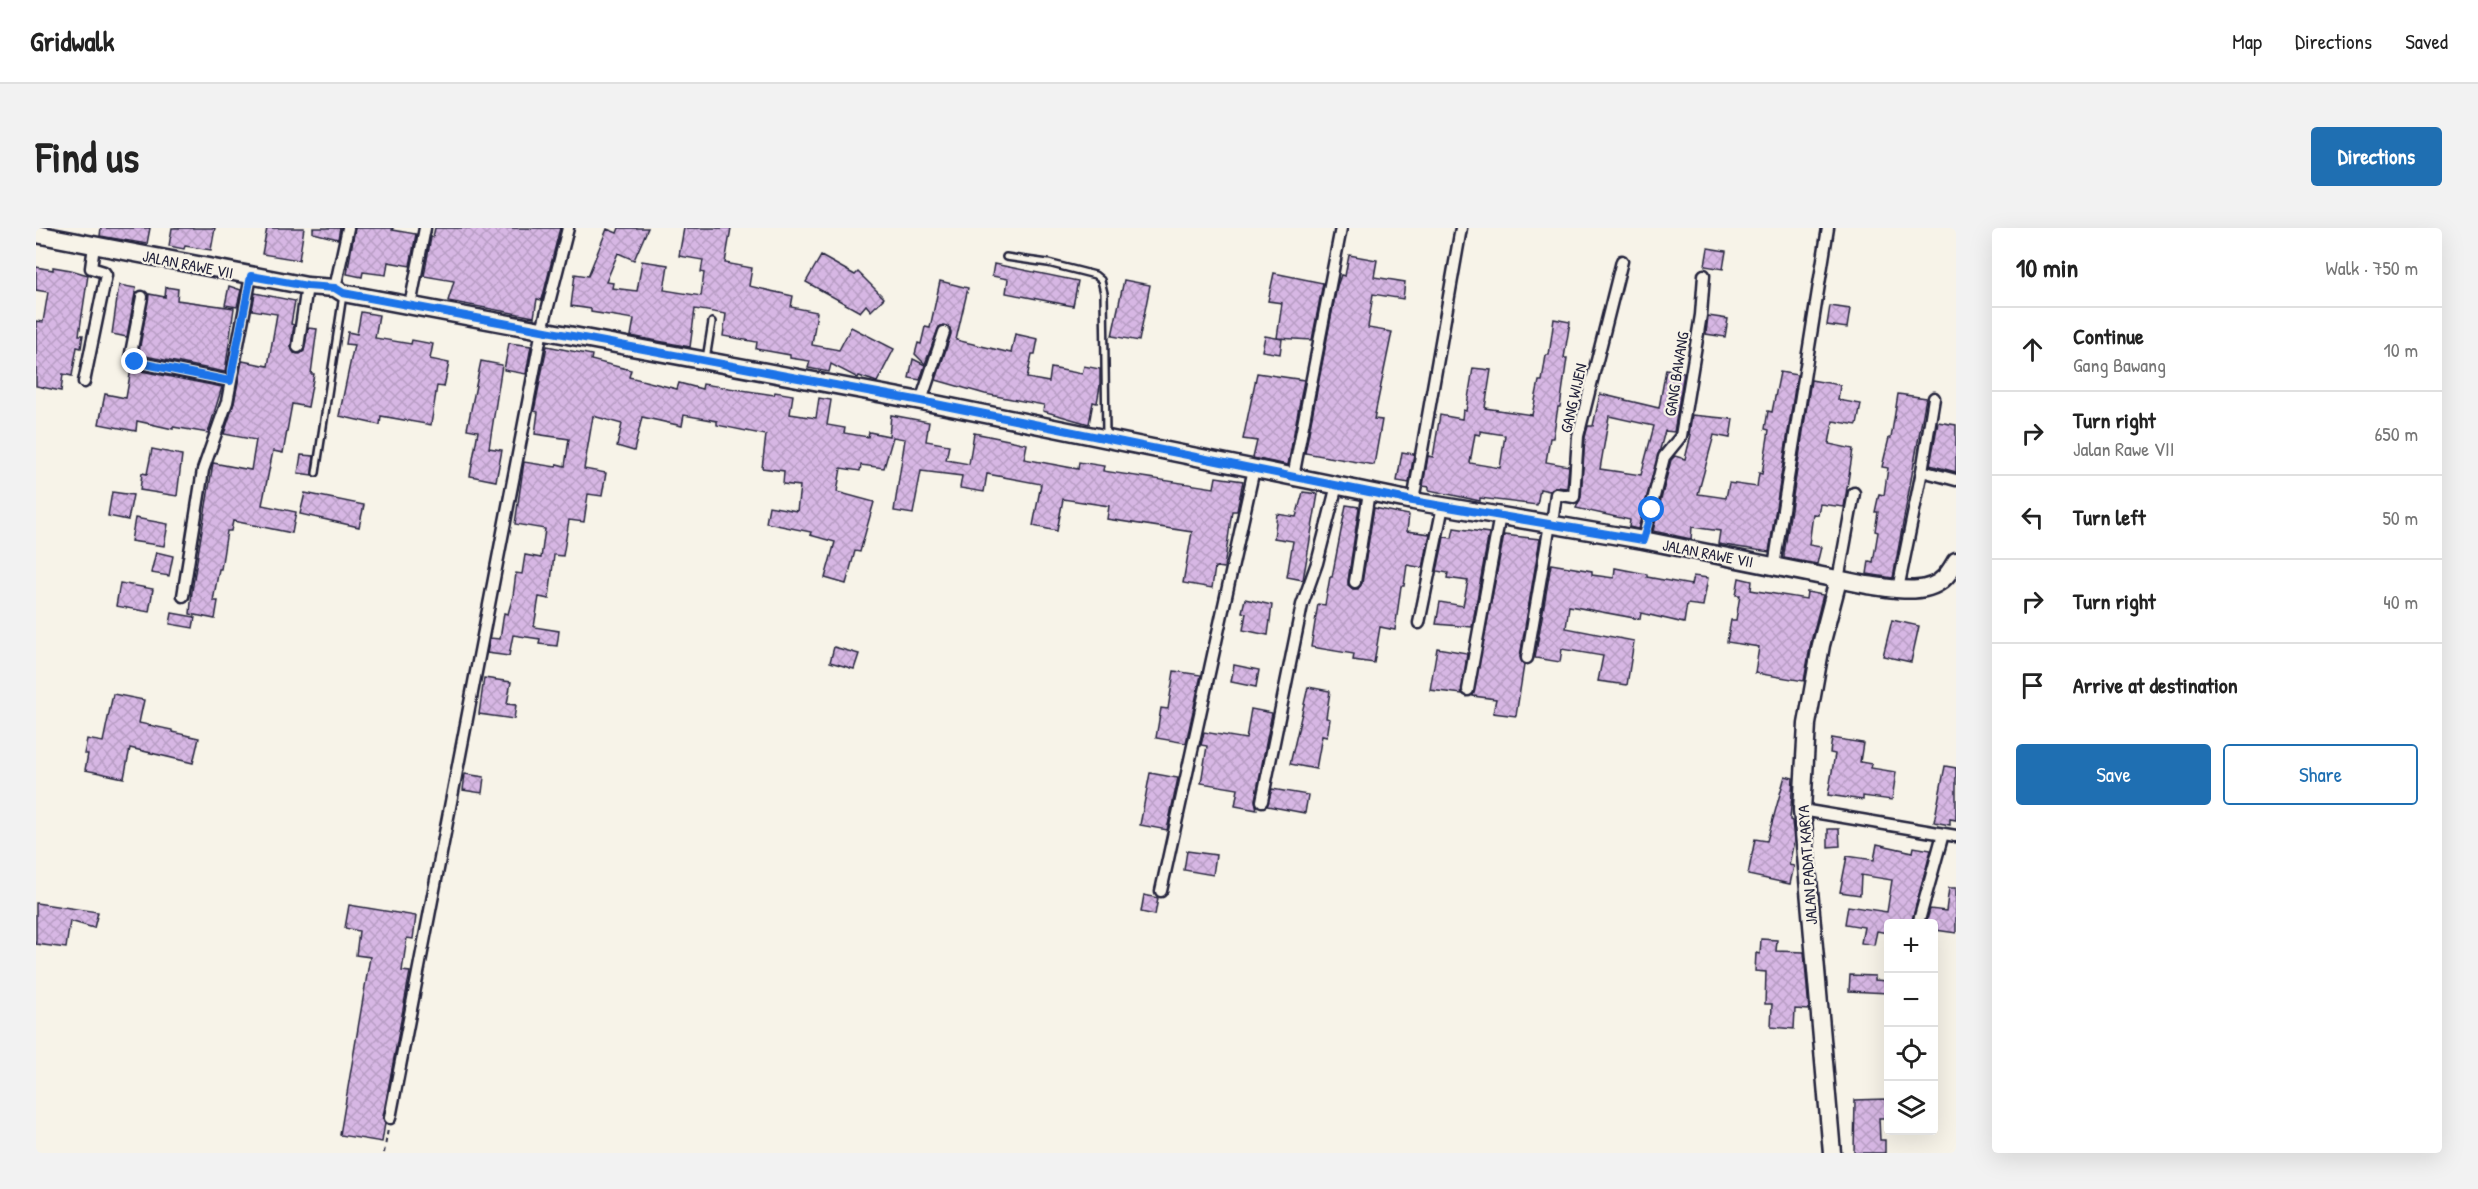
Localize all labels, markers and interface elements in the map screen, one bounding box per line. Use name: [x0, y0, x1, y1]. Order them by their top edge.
text: Gridwalk: [30, 22, 114, 60]
text: Map: [2232, 27, 2262, 56]
text: Directions: [2295, 27, 2372, 56]
text: Saved: [2405, 27, 2448, 56]
button: Directions: [2311, 127, 2442, 186]
text: Find us: [36, 128, 139, 185]
street label: JALAN RAWE VII: [141, 244, 235, 284]
text: 10 min: [2016, 250, 2078, 285]
text: Walk · 750 m: [2326, 254, 2418, 281]
text: Continue: [2073, 321, 2144, 351]
street label: GANG BAWANG: [1658, 330, 1694, 418]
icon: ahead: [2016, 333, 2049, 366]
text: 10 m: [2384, 336, 2418, 363]
route end: [121, 348, 147, 374]
text: Gang Bawang: [2073, 351, 2166, 378]
street label: GANG WIJEN: [1554, 361, 1592, 435]
text: Turn right: [2073, 405, 2156, 435]
icon: right: [2016, 417, 2049, 450]
text: 650 m: [2374, 420, 2418, 447]
text: Jalan Rawe VII: [2073, 435, 2174, 462]
route start: [1638, 496, 1664, 522]
icon: left: [2016, 501, 2049, 534]
text: Turn left: [2073, 502, 2146, 532]
text: 50 m: [2382, 504, 2418, 531]
street label: JALAN RAWE VII: [1661, 533, 1755, 573]
icon: right: [2016, 585, 2049, 618]
text: Turn right: [2073, 586, 2156, 616]
text: 40 m: [2383, 588, 2418, 615]
icon: arrive: [2016, 669, 2049, 702]
text: Arrive at destination: [2073, 670, 2238, 700]
button: Save: [2016, 744, 2211, 805]
button: Share: [2223, 744, 2418, 805]
street label: JALAN PADAT KARYA: [1792, 804, 1822, 926]
map controls: [1884, 919, 1938, 1135]
button: +: [1884, 919, 1938, 973]
button: −: [1884, 973, 1938, 1027]
button: locate: [1884, 1027, 1938, 1081]
button: layers: [1884, 1081, 1938, 1135]

